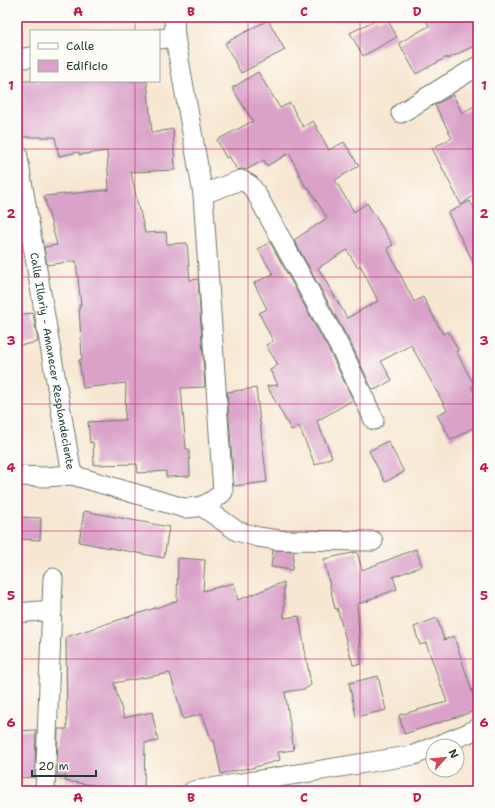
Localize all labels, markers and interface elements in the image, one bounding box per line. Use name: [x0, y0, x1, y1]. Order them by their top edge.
text: A: [73, 3, 83, 20]
text: B: [187, 3, 195, 20]
text: C: [300, 3, 308, 20]
text: D: [412, 3, 422, 20]
legend: [30, 30, 160, 82]
text: Calle: [66, 38, 95, 54]
text: Edificio: [66, 58, 108, 74]
text: 1: [8, 77, 14, 94]
text: 1: [481, 77, 487, 94]
text: 2: [6, 205, 16, 222]
text: 2: [479, 205, 489, 222]
street label: Calle Illariy - Amanecer Resplandeciente: [27, 251, 78, 471]
text: 3: [6, 332, 16, 349]
text: 3: [479, 332, 489, 349]
text: 4: [6, 459, 16, 476]
text: 4: [479, 459, 489, 476]
text: 5: [7, 587, 15, 604]
text: 5: [480, 587, 488, 604]
text: 6: [6, 714, 16, 731]
text: 6: [479, 714, 489, 731]
north arrow: [425, 738, 465, 778]
text: N: [445, 746, 462, 761]
scale bar: [32, 752, 96, 778]
text: 20 m: [38, 758, 69, 774]
text: A: [73, 789, 83, 806]
text: B: [187, 789, 195, 806]
text: C: [300, 789, 308, 806]
text: D: [412, 789, 422, 806]

